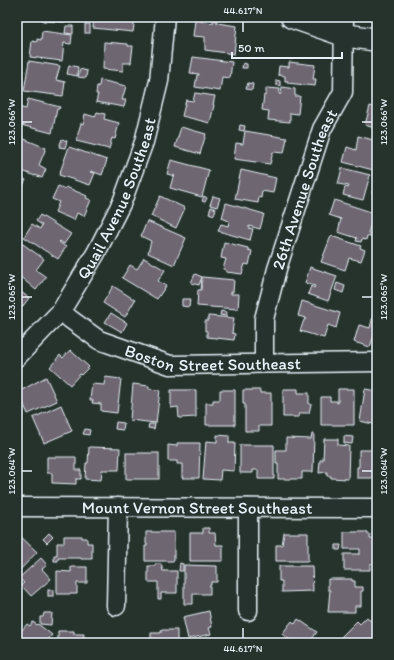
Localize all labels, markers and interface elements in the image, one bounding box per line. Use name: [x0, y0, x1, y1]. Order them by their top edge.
text: 44.617°N: [223, 4, 263, 17]
scale bar: [232, 34, 342, 60]
text: 50 m: [238, 41, 264, 55]
text: 123.066°W: [5, 99, 18, 145]
text: 123.066°W: [377, 99, 390, 145]
street label: 26th Avenue Southeast: [268, 105, 341, 272]
street label: Quail Avenue Southeast: [73, 116, 160, 283]
text: 123.065°W: [5, 274, 18, 320]
text: 123.065°W: [377, 274, 390, 320]
street label: Boston Street Southeast: [122, 340, 301, 376]
text: 123.064°W: [5, 447, 18, 494]
text: 123.064°W: [377, 447, 390, 494]
street label: Mount Vernon Street Southeast: [82, 497, 312, 518]
text: 44.617°N: [223, 642, 263, 655]

